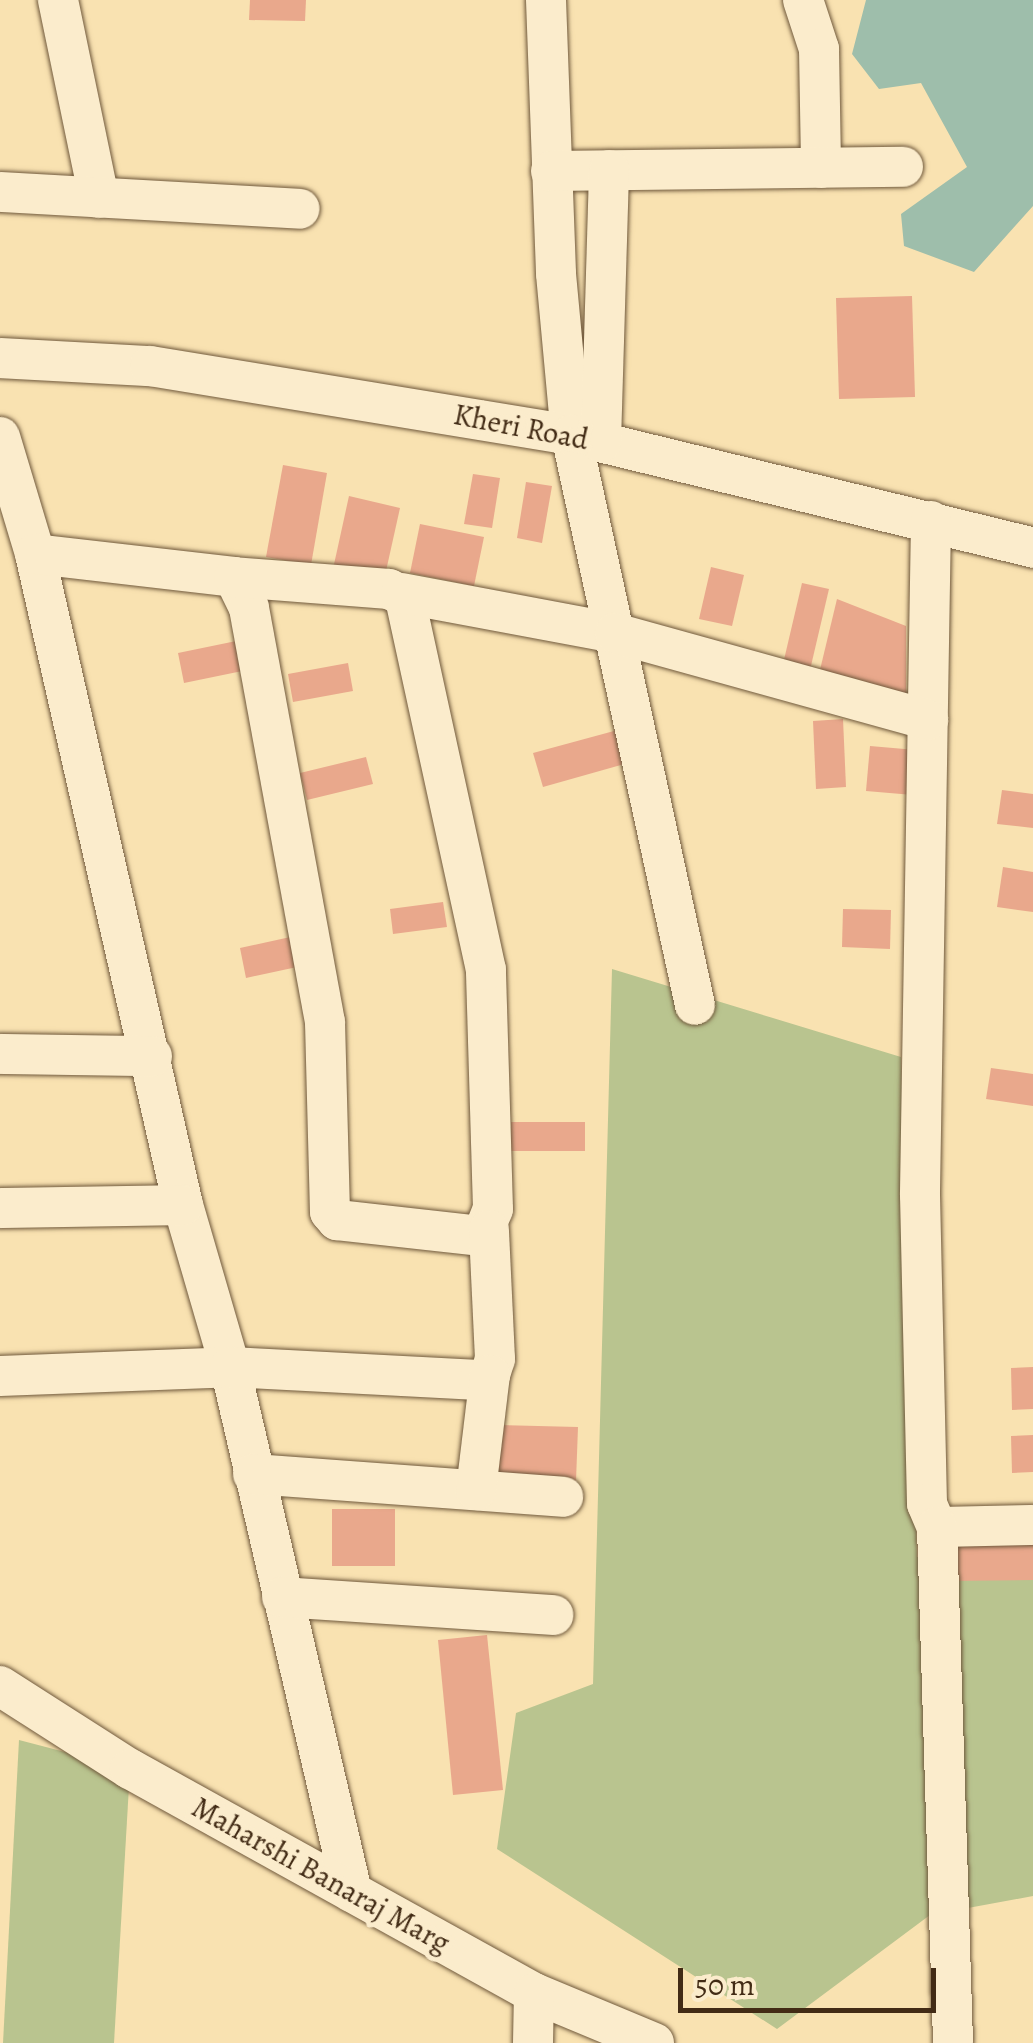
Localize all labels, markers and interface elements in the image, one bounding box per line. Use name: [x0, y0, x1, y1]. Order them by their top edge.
street label: Kheri Road: [450, 396, 592, 458]
street label: Maharshi Banaraj Marg: [186, 1789, 456, 1961]
scale bar: [683, 1948, 940, 2010]
text: 50 m: [695, 1965, 755, 2005]

